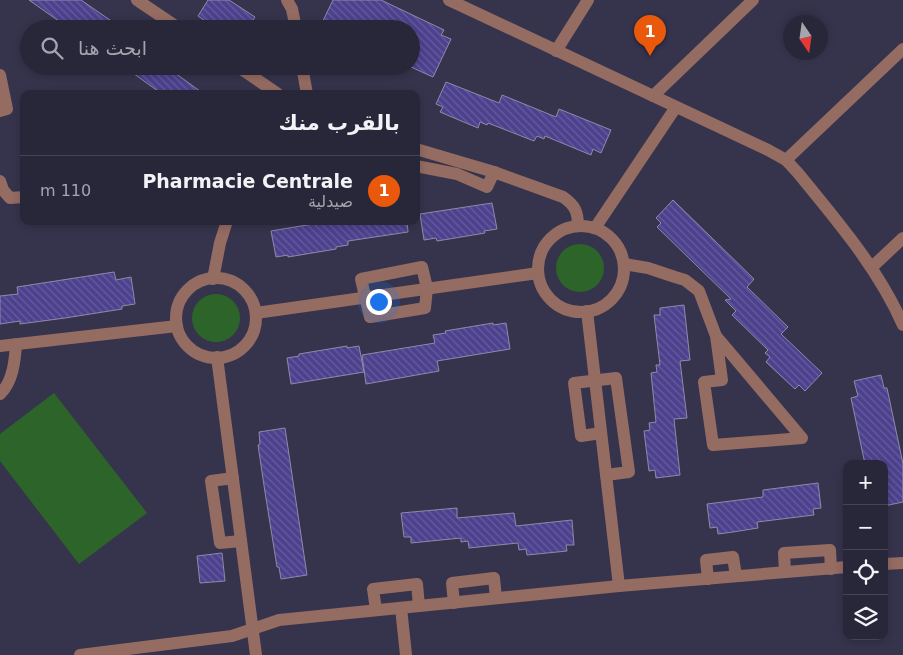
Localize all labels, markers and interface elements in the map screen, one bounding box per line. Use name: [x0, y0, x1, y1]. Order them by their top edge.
pin: 1: [634, 15, 666, 56]
north arrow: [783, 15, 828, 60]
search box: [20, 20, 420, 75]
icon: search: [38, 34, 66, 62]
text: ابحث هنا: [78, 37, 147, 59]
text: بالقرب منك: [279, 111, 400, 135]
text: Pharmacie Centrale: [142, 170, 353, 192]
text: 110 m: [40, 181, 91, 200]
text: 1: [378, 181, 390, 200]
text: صيدلية: [308, 192, 353, 211]
your location: [366, 289, 392, 315]
map controls: [843, 460, 888, 640]
button: +: [843, 460, 888, 505]
button: −: [843, 505, 888, 550]
button: locate: [843, 550, 888, 595]
button: layers: [843, 595, 888, 640]

